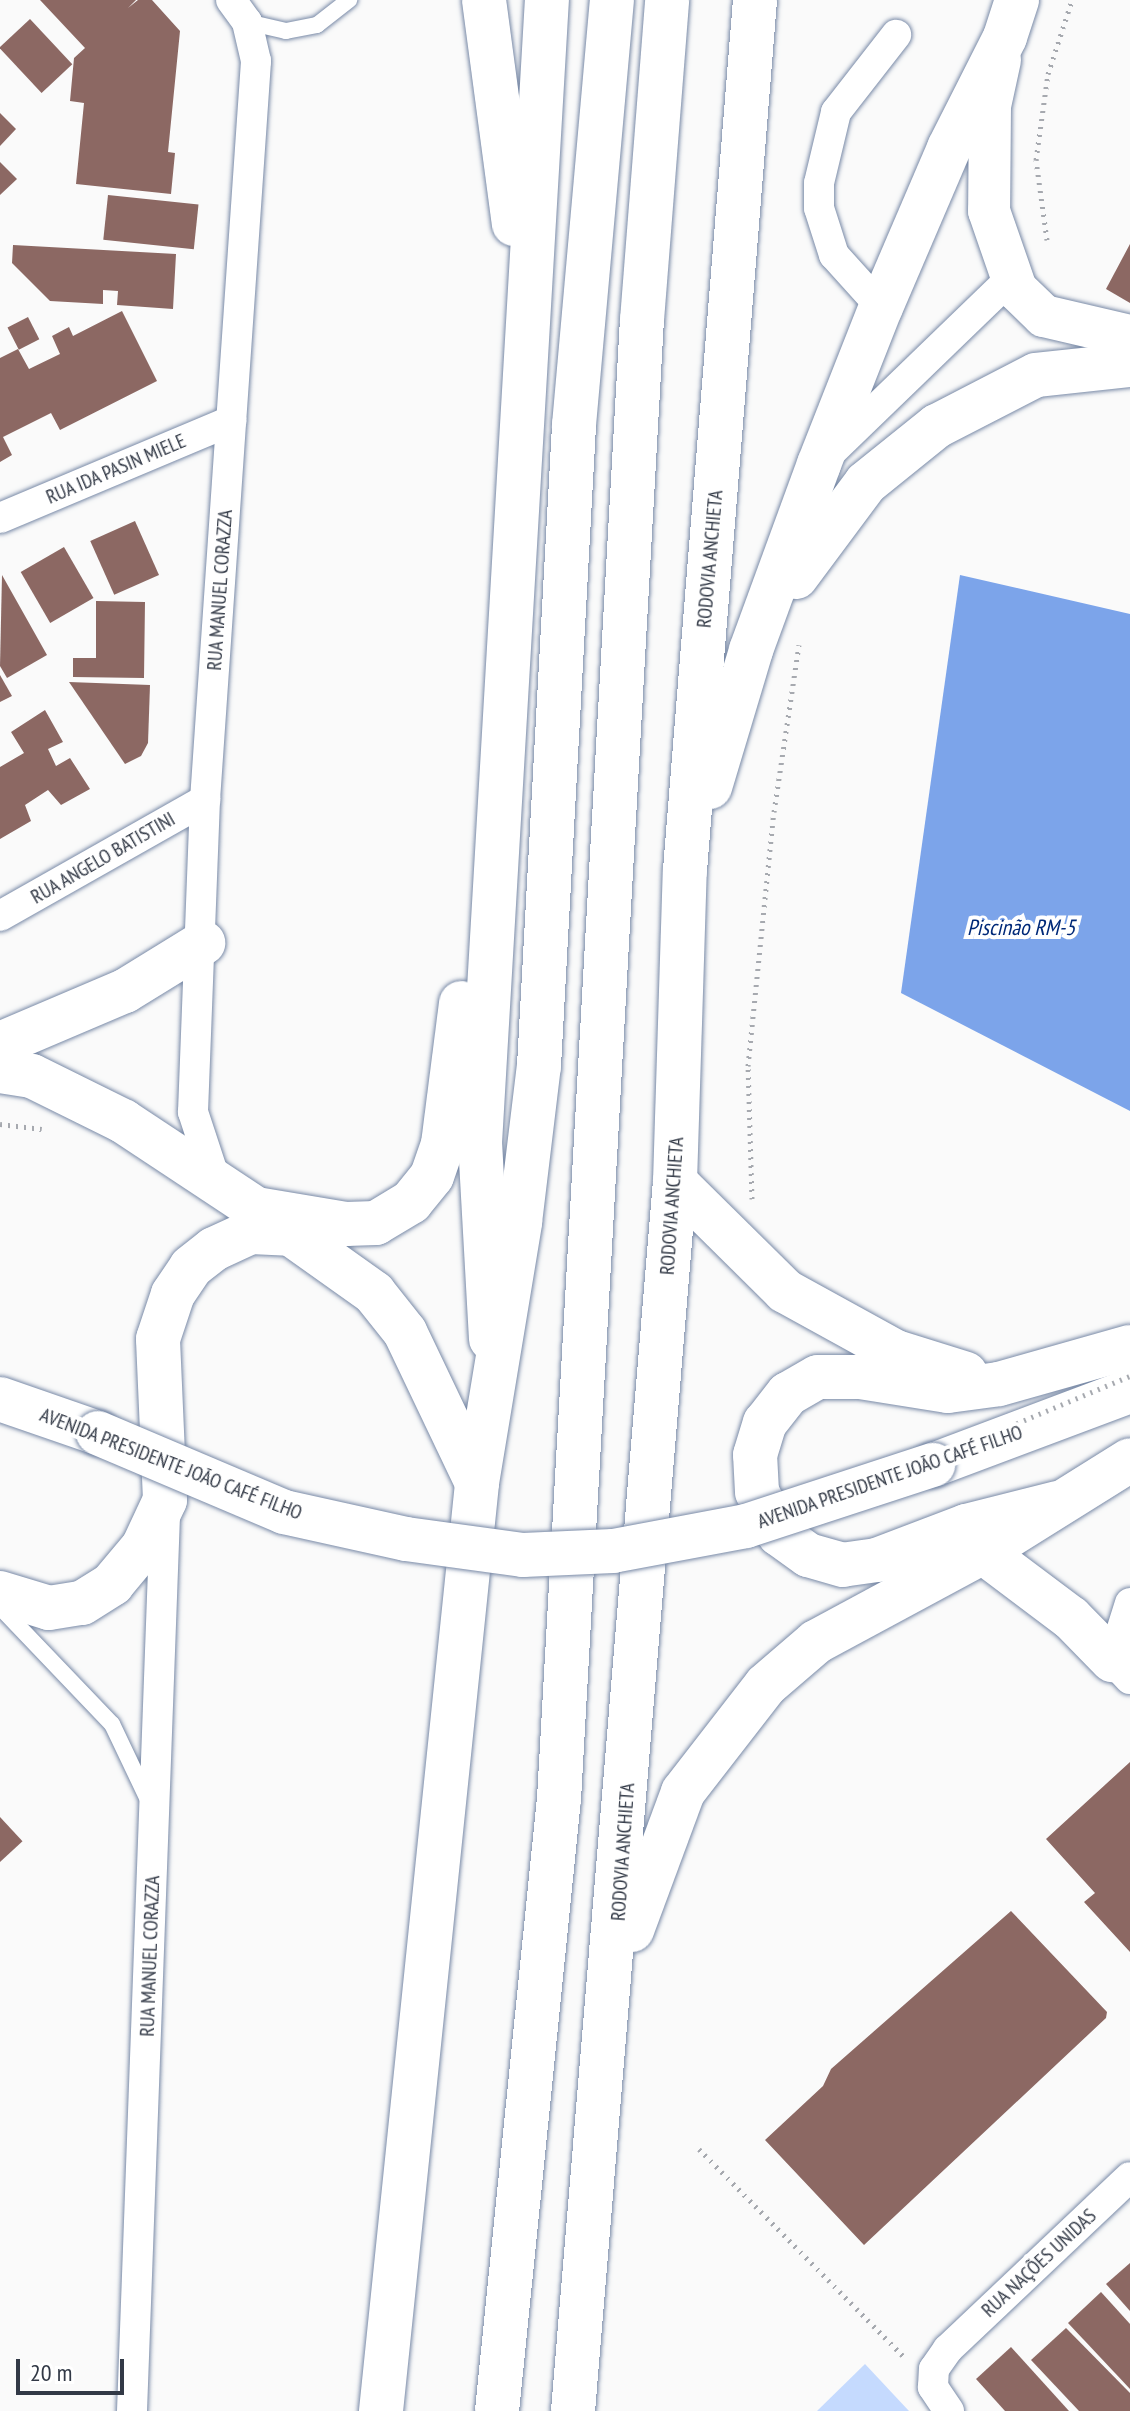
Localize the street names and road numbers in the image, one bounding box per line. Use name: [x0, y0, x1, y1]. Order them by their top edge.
street label: RUA IDA PASIN MIELE: [42, 429, 190, 509]
street label: RODOVIA ANCHIETA: [692, 489, 728, 629]
street label: RUA MANUEL CORAZZA: [202, 508, 238, 672]
street label: RUA ANGELO BATISTINI: [26, 807, 180, 909]
street label: RODOVIA ANCHIETA: [655, 1136, 689, 1276]
street label: AVENIDA PRESIDENTE JOÃO CAFÉ FILHO: [36, 1403, 306, 1525]
street label: AVENIDA PRESIDENTE JOÃO CAFÉ FILHO: [754, 1420, 1026, 1534]
street label: RODOVIA ANCHIETA: [606, 1782, 640, 1922]
street label: RUA MANUEL CORAZZA: [135, 1874, 165, 2038]
street label: RUA NAÇÕES UNIDAS: [976, 2204, 1102, 2322]

